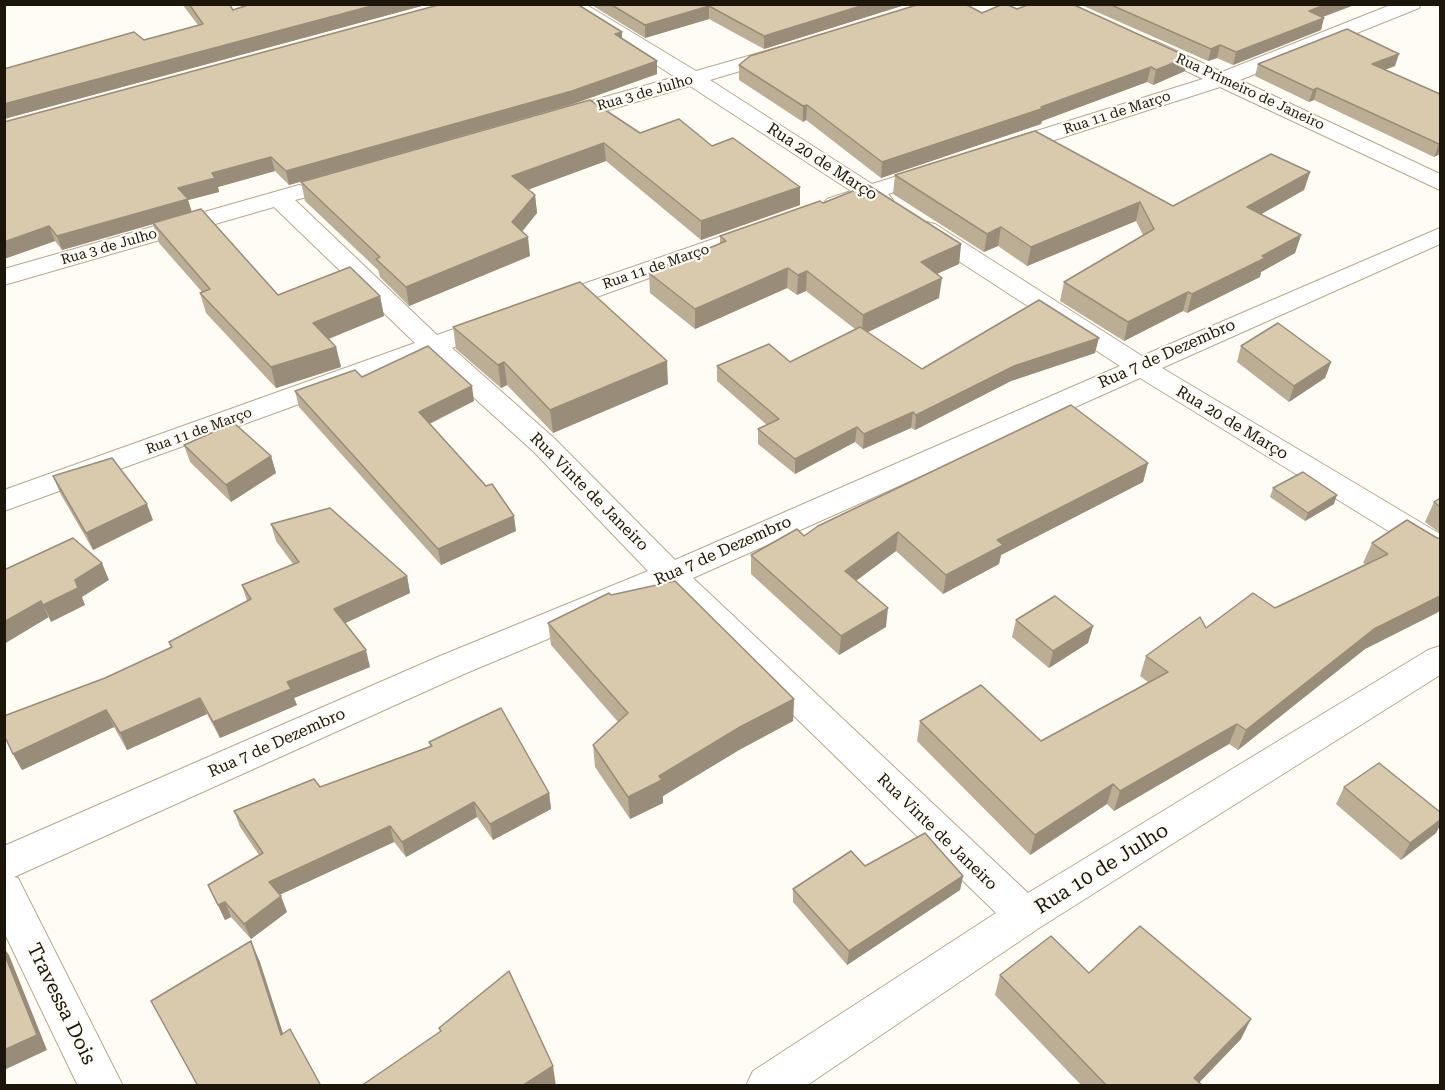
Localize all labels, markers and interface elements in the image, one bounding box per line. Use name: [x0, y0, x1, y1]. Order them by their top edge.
street label: Rua Primeiro de Janeiro: [1173, 50, 1327, 134]
street label: Rua 3 de Julho: [595, 71, 695, 115]
street label: Rua 11 de Março: [1061, 88, 1173, 138]
street label: Rua 20 de Março: [763, 119, 881, 205]
street label: Rua 3 de Julho: [59, 225, 159, 269]
street label: Rua 11 de Março: [601, 241, 711, 293]
street label: Rua 7 de Dezembro: [1096, 315, 1238, 393]
street label: Rua 20 de Março: [1172, 382, 1292, 464]
street label: Rua 11 de Março: [144, 404, 254, 458]
street label: Rua Vinte de Janeiro: [526, 429, 652, 555]
street label: Rua 7 de Dezembro: [652, 512, 794, 590]
street label: Rua 7 de Dezembro: [206, 704, 348, 782]
street label: Rua Vinte de Janeiro: [873, 770, 1001, 894]
street label: Rua 10 de Julho: [1031, 818, 1173, 920]
street label: Travessa Dois: [21, 939, 101, 1069]

